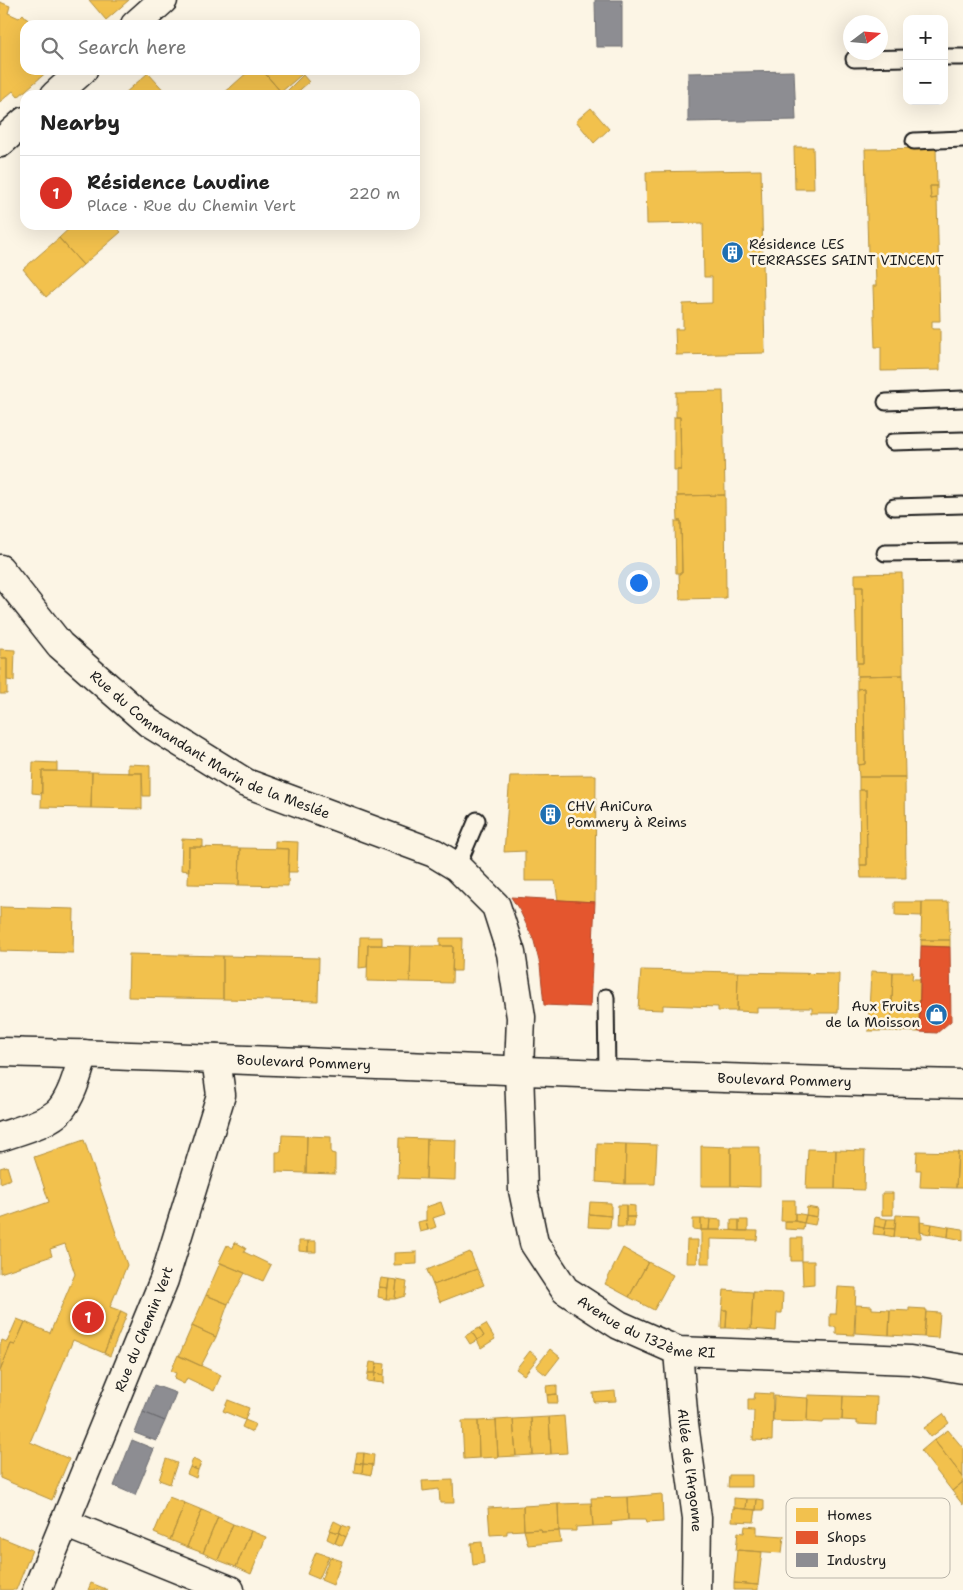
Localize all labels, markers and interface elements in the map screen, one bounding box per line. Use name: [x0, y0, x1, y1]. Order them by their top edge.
north arrow: [843, 15, 888, 60]
map controls: [903, 15, 948, 105]
button: +: [903, 15, 948, 60]
search box: [20, 20, 420, 75]
icon: search: [38, 34, 66, 62]
text: Search here: [78, 35, 187, 60]
button: −: [903, 60, 948, 105]
text: Nearby: [40, 109, 120, 137]
text: Résidence Laudine: [87, 170, 270, 195]
text: 1: [52, 183, 60, 204]
text: 220 m: [348, 183, 400, 204]
text: Place · Rue du Chemin Vert: [87, 195, 296, 216]
place label: Résidence LES TERRASSES SAINT VINCENT: [749, 235, 944, 269]
building icon: Résidence LES TERRASSES SAINT VINCENT: [721, 240, 745, 264]
your location: [626, 570, 652, 596]
street label: Rue du Commandant Marin de la Meslée: [86, 666, 333, 823]
place label: CHV AniCura Pommery à Reims: [567, 797, 687, 831]
building icon: CHV AniCura Pommery à Reims: [539, 802, 563, 826]
place label: Aux Fruits de la Moisson: [825, 997, 920, 1031]
shop icon: Aux Fruits de la Moisson: [924, 1002, 948, 1026]
street label: Boulevard Pommery: [236, 1051, 371, 1074]
street label: Boulevard Pommery: [717, 1069, 852, 1091]
street label: Rue du Chemin Vert: [110, 1264, 177, 1394]
street label: Avenue du 132ème RI: [574, 1291, 716, 1361]
pin: 1: [72, 1298, 104, 1336]
street label: Allée de l'Argonne: [674, 1408, 706, 1532]
legend: [786, 1498, 950, 1578]
text: Homes: [827, 1506, 872, 1524]
text: Shops: [827, 1528, 866, 1546]
text: Industry: [827, 1551, 886, 1569]

